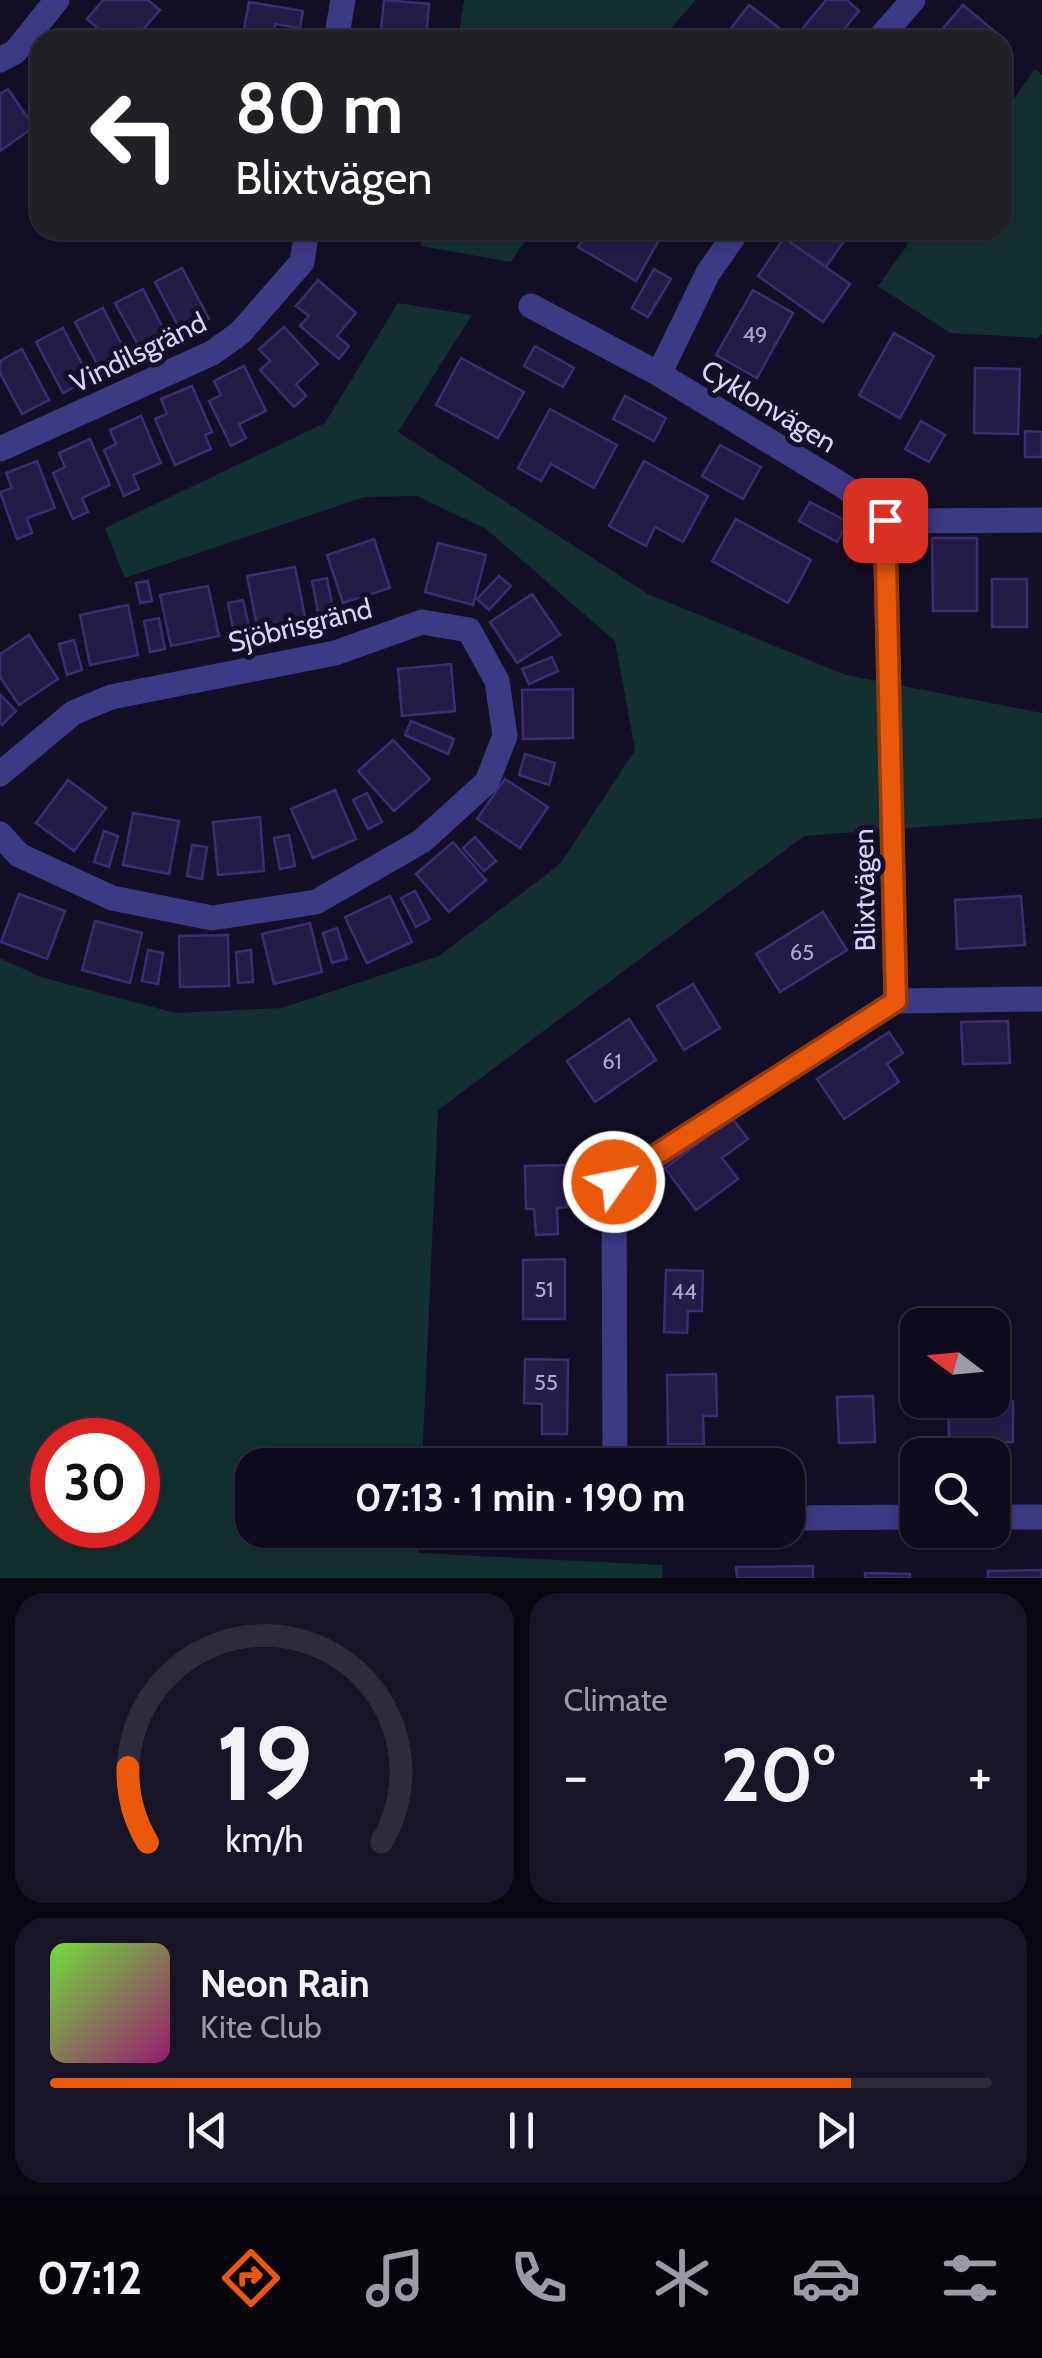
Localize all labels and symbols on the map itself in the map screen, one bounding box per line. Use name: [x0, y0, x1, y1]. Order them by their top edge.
street label: Vindilsgränd: [65, 305, 211, 399]
house number: 49: [742, 321, 768, 348]
street label: Cyklonvägen: [695, 352, 843, 460]
pin: [843, 478, 928, 563]
street label: Sjöbrisgränd: [225, 591, 375, 659]
street label: Blixtvägen: [846, 828, 882, 952]
house number: 65: [790, 939, 814, 966]
house number: 61: [602, 1048, 622, 1075]
position arrow: [562, 1130, 666, 1234]
house number: 51: [534, 1276, 554, 1303]
house number: 44: [671, 1278, 697, 1305]
north arrow: [900, 1308, 1010, 1418]
house number: 55: [534, 1369, 558, 1396]
speed limit sign: 30: [30, 1418, 160, 1548]

